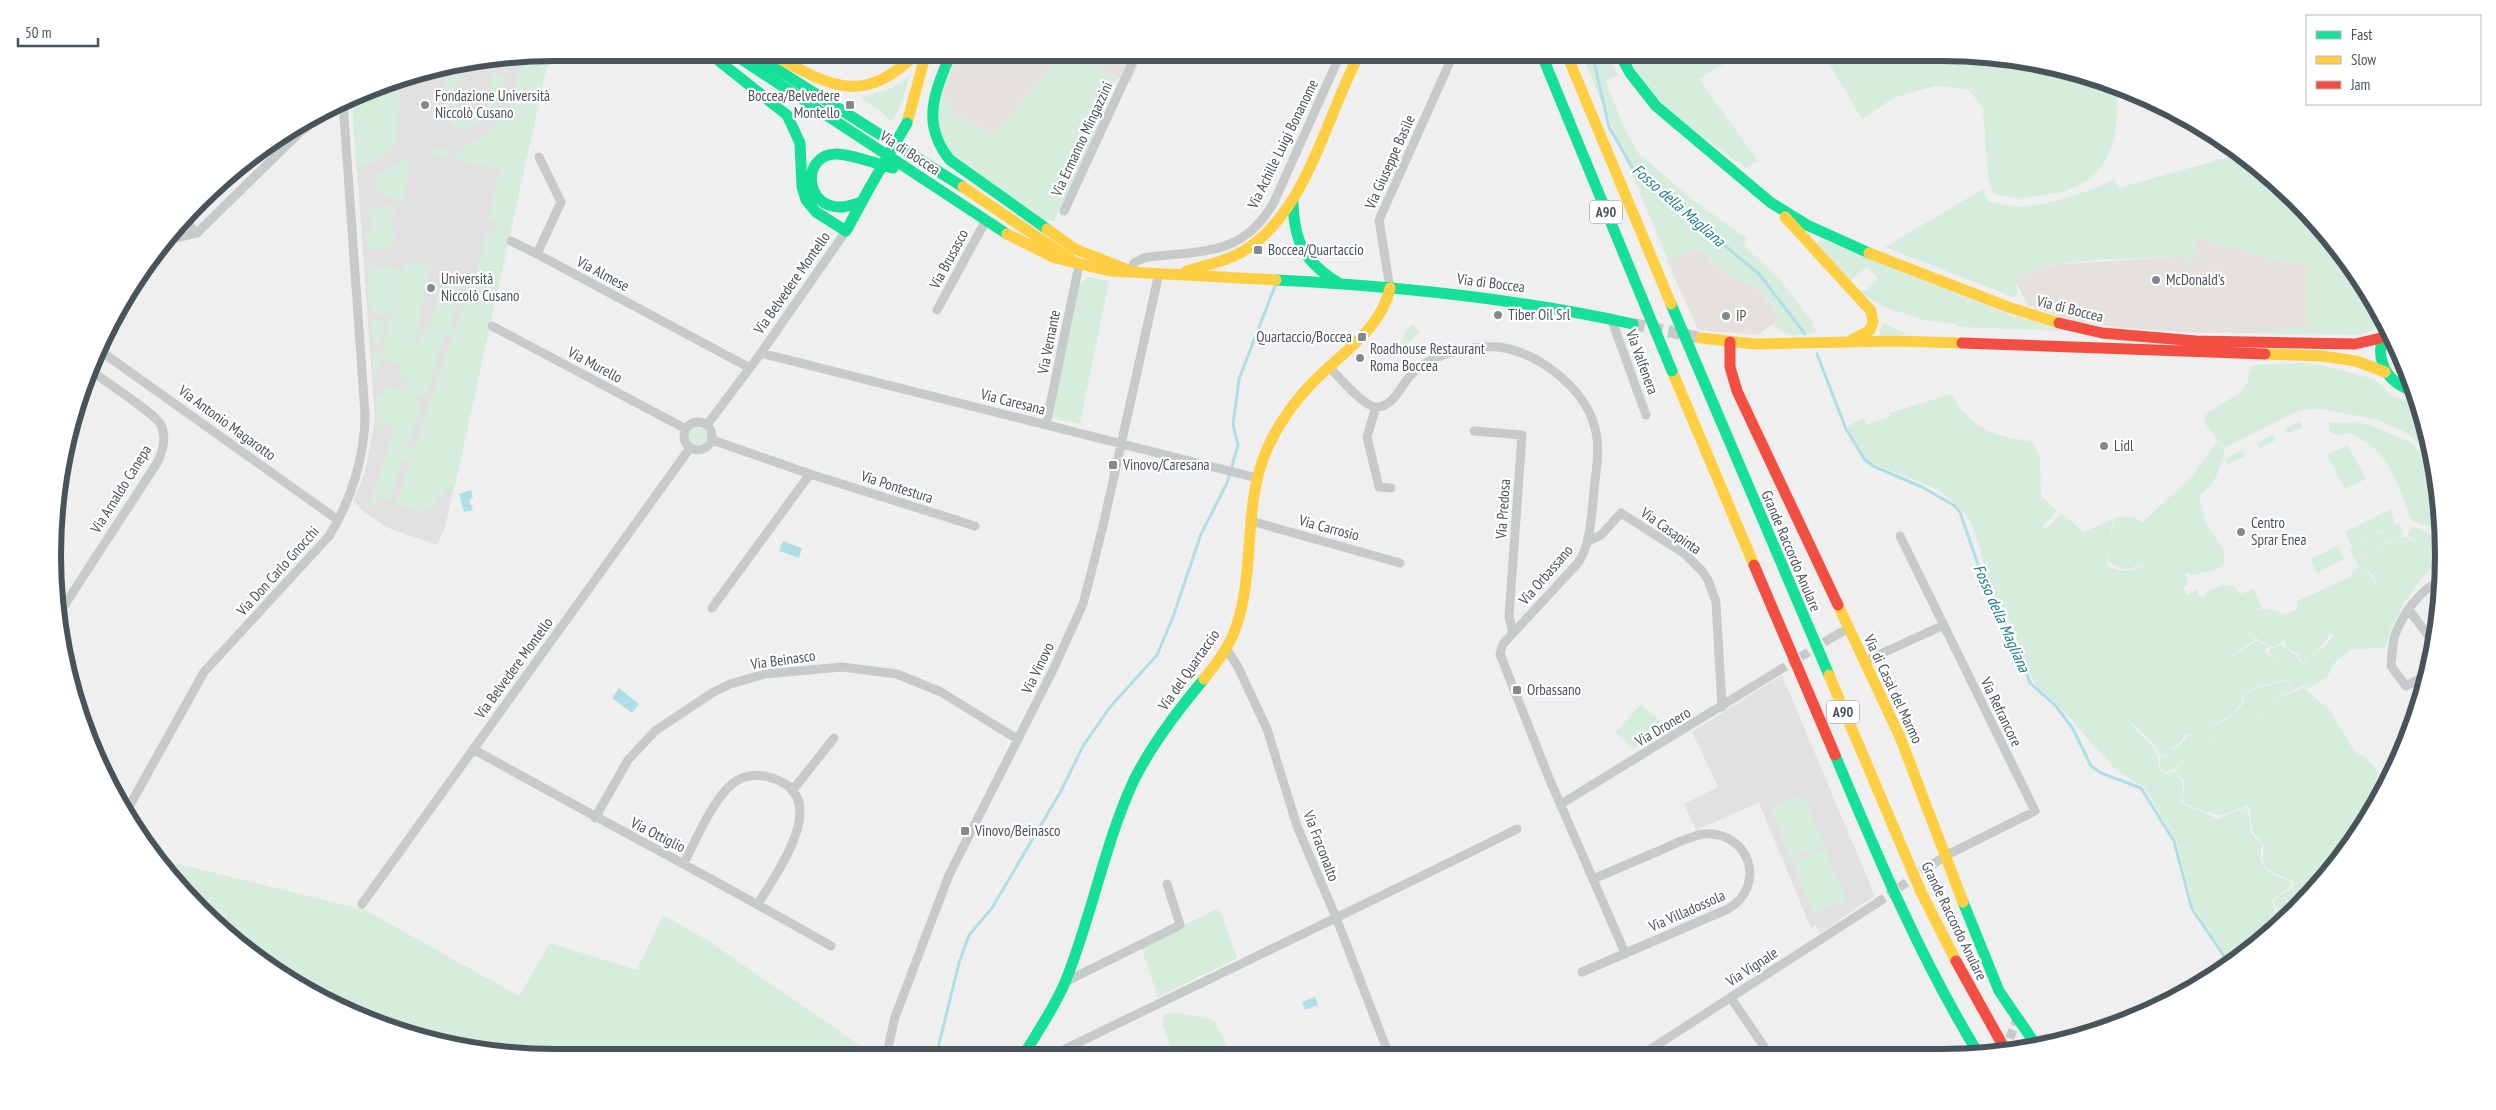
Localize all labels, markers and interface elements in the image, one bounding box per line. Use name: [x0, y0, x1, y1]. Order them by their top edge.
scale bar: [18, 15, 98, 47]
legend: [2306, 15, 2481, 105]
text: 50 m: [25, 23, 51, 42]
text: Fast: [2351, 25, 2372, 44]
text: Slow: [2351, 50, 2376, 69]
text: Jam: [2350, 75, 2370, 94]
street label: Via Achille Luigi Bonanome: [1243, 76, 1322, 212]
street label: Via Ermanno Mingazzini: [1046, 78, 1116, 200]
place label: Fondazione Università Niccolò Cusano: [435, 86, 550, 122]
place label: Boccea/Belvedere Montello: [748, 86, 840, 122]
marker: Fondazione Università Niccolò Cusano: [419, 99, 431, 111]
marker: Boccea/Belvedere Montello: [844, 99, 856, 111]
street label: Via Giuseppe Basile: [1360, 112, 1419, 213]
street label: Via di Boccea: [876, 125, 944, 179]
water label: Fosso della Magliana: [1629, 159, 1731, 252]
road number: A90: [1590, 200, 1622, 223]
street label: Via Brusasco: [924, 226, 972, 293]
street label: Via Belvedere Montello: [749, 228, 834, 338]
place label: Boccea/Quartaccio: [1268, 240, 1364, 259]
marker: Boccea/Quartaccio: [1252, 244, 1264, 256]
street label: Via Almese: [573, 251, 633, 295]
place label: Università Niccolò Cusano: [441, 269, 519, 305]
street label: Via di Boccea: [1455, 269, 1526, 296]
place label: McDonald's: [2166, 270, 2225, 289]
marker: McDonald's: [2150, 274, 2162, 286]
marker: Università Niccolò Cusano: [425, 282, 437, 294]
street label: Via di Boccea: [2034, 291, 2106, 326]
place label: Tiber Oil Srl: [1508, 305, 1571, 324]
place label: IP: [1736, 306, 1746, 325]
street label: Via Vernante: [1033, 308, 1064, 377]
marker: Tiber Oil Srl: [1492, 309, 1504, 321]
marker: IP: [1720, 310, 1732, 322]
street label: Via Valfenera: [1622, 326, 1663, 397]
place label: Quartaccio/Boccea: [1256, 327, 1352, 346]
marker: Quartaccio/Boccea: [1356, 331, 1368, 343]
place label: Roadhouse Restaurant Roma Boccea: [1370, 339, 1485, 375]
street label: Via Murello: [564, 342, 626, 387]
marker: Roadhouse Restaurant Roma Boccea: [1354, 352, 1366, 364]
street label: Via Antonio Magarotto: [174, 380, 280, 464]
street label: Via Caresana: [978, 384, 1047, 419]
place label: Lidl: [2114, 436, 2134, 455]
marker: Lidl: [2098, 440, 2110, 452]
street label: Via Arnaldo Canepa: [85, 441, 155, 537]
place label: Vinovo/Caresana: [1122, 455, 1209, 474]
marker: Vinovo/Caresana: [1107, 459, 1119, 471]
street label: Via Pontestura: [858, 466, 936, 507]
street label: Via Predosa: [1491, 478, 1514, 541]
street label: Grande Raccordo Anulare: [1757, 487, 1826, 614]
street label: Via Casapinta: [1637, 502, 1705, 558]
street label: Via Carrosio: [1296, 510, 1361, 545]
place label: Centro Sprar Enea: [2251, 513, 2307, 549]
street label: Via Don Carlo Gnocchi: [232, 522, 323, 620]
marker: Centro Sprar Enea: [2235, 526, 2247, 538]
street label: Via Orbassano: [1514, 541, 1577, 609]
water label: Fosso della Magliana: [1969, 561, 2035, 676]
street label: Via Belvedere Montello: [470, 613, 557, 723]
street label: Via del Quartaccio: [1153, 626, 1223, 715]
street label: Via di Casal del Marmo: [1859, 630, 1927, 746]
street label: Via Vinovo: [1017, 639, 1058, 697]
street label: Via Beinasco: [748, 646, 816, 674]
street label: Via Refrancore: [1976, 673, 2026, 749]
place label: Orbassano: [1527, 680, 1581, 699]
marker: Orbassano: [1511, 684, 1523, 696]
road number: A90: [1827, 700, 1859, 724]
street label: Via Dronero: [1631, 703, 1694, 751]
street label: Via Fraconalto: [1299, 807, 1344, 884]
street label: Via Ottiglio: [627, 812, 689, 856]
place label: Vinovo/Beinasco: [974, 821, 1061, 840]
marker: Vinovo/Beinasco: [959, 825, 971, 837]
street label: Grande Raccordo Anulare: [1917, 858, 1991, 983]
street label: Via Villadossola: [1645, 885, 1728, 936]
street label: Via Vignale: [1721, 943, 1781, 991]

